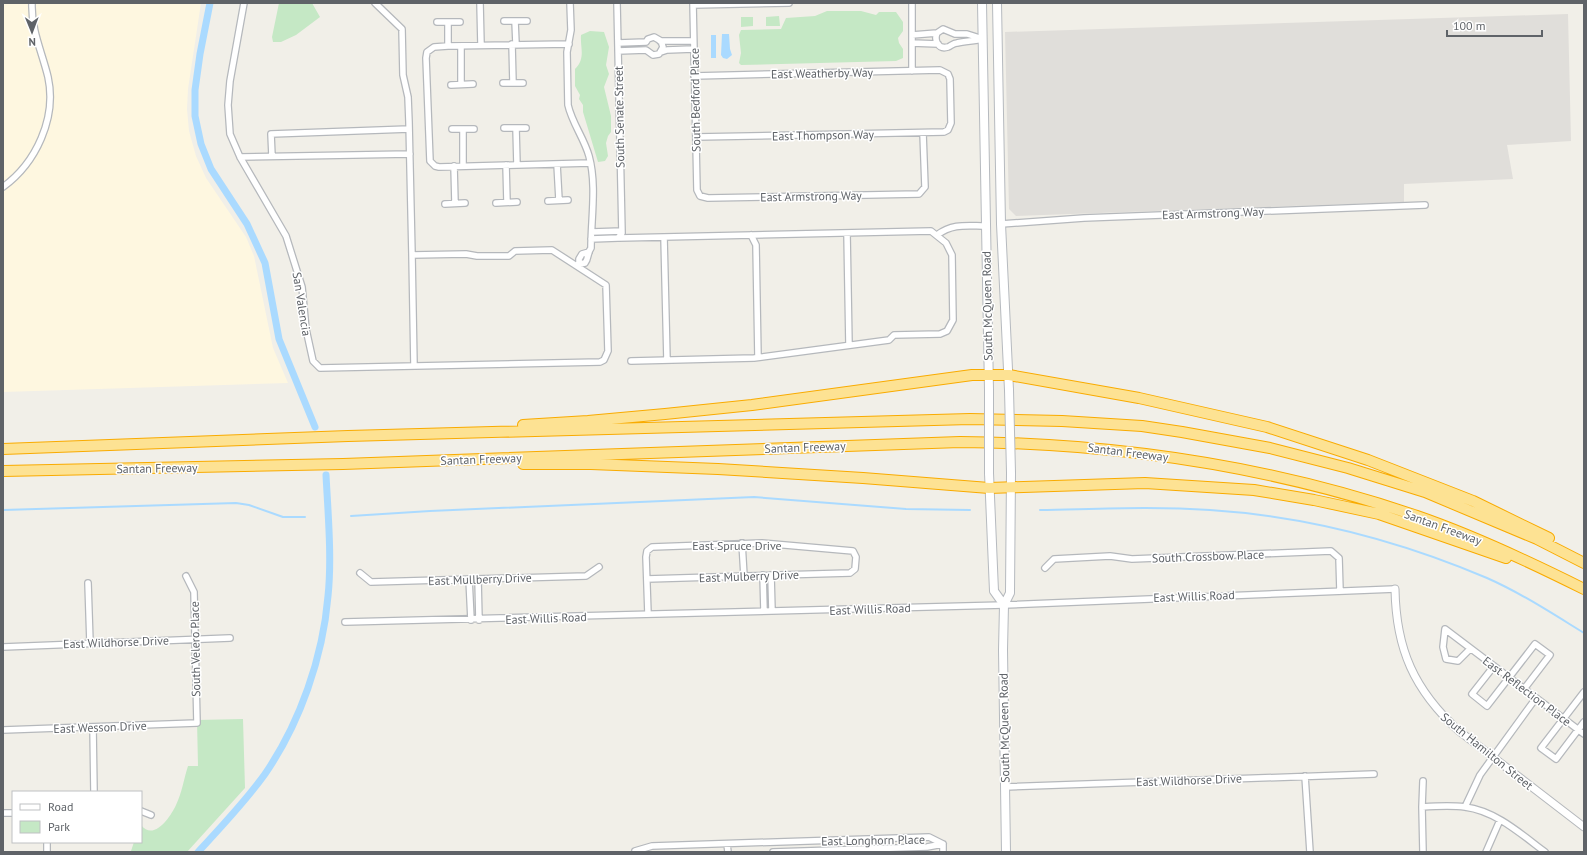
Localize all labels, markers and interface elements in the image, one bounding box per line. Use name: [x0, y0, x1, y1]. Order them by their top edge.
north arrow: [12, 12, 52, 52]
scale bar: [1447, 12, 1542, 38]
text: 100 m: [1453, 18, 1486, 33]
text: N: [28, 35, 36, 49]
street label: South Bedford Place: [687, 48, 703, 152]
street label: East Weatherby Way: [771, 65, 874, 81]
street label: South Senate Street: [611, 66, 627, 168]
street label: East Thompson Way: [772, 127, 875, 143]
street label: East Armstrong Way: [760, 188, 862, 204]
street label: East Armstrong Way: [1162, 204, 1265, 222]
street label: South McQueen Road: [979, 251, 995, 361]
street label: San Valencia: [290, 271, 314, 337]
street label: Santan Freeway: [764, 438, 846, 456]
street label: Santan Freeway: [1087, 440, 1170, 464]
street label: Santan Freeway: [440, 450, 522, 468]
street label: Santan Freeway: [116, 460, 198, 476]
street label: Santan Freeway: [1402, 506, 1484, 548]
street label: East Spruce Drive: [692, 538, 782, 553]
street label: South Crossbow Place: [1152, 547, 1264, 565]
street label: East Mulberry Drive: [699, 567, 799, 585]
street label: East Mullberry Drive: [428, 570, 532, 588]
street label: East Willis Road: [1153, 587, 1235, 605]
street label: East Willis Road: [829, 600, 911, 618]
street label: South Velero Place: [187, 601, 203, 697]
street label: East Willis Road: [505, 609, 587, 627]
street label: East Wildhorse Drive: [63, 633, 169, 651]
street label: East Reflection Place: [1480, 653, 1574, 729]
street label: South McQueen Road: [996, 673, 1012, 783]
street label: South Hamilton Street: [1438, 709, 1536, 793]
street label: East Wesson Drive: [53, 718, 147, 736]
street label: East Wildhorse Drive: [1136, 771, 1242, 789]
legend: [12, 791, 142, 843]
text: Road: [48, 799, 73, 814]
text: Park: [48, 819, 70, 834]
street label: East Longhorn Place: [821, 832, 925, 848]

